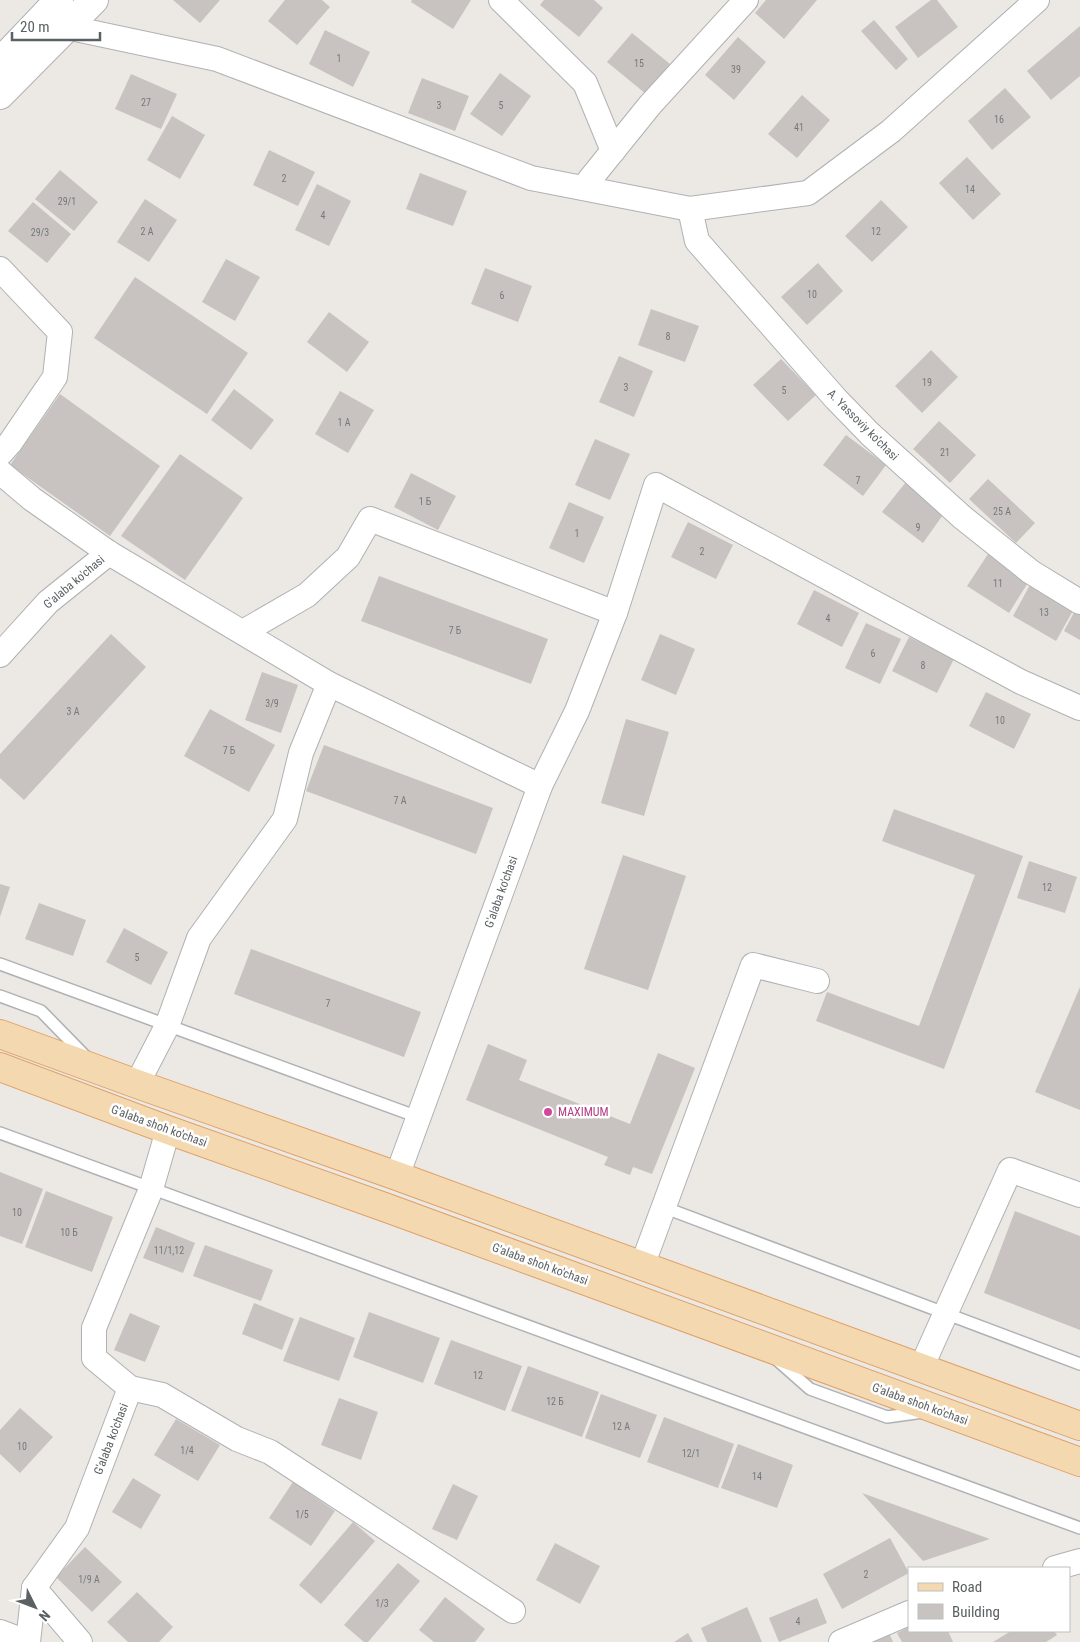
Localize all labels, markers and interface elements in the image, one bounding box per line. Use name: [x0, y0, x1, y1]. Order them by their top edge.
scale bar: [12, 10, 100, 42]
text: 20 m: [20, 18, 50, 36]
house number: 1: [337, 53, 341, 64]
house number: 15: [634, 58, 644, 69]
house number: 39: [731, 64, 741, 75]
house number: 27: [141, 97, 151, 108]
house number: 3: [437, 100, 442, 111]
house number: 5: [499, 100, 504, 111]
house number: 16: [994, 114, 1004, 125]
house number: 41: [794, 122, 804, 133]
house number: 2: [282, 173, 287, 184]
house number: 14: [965, 184, 975, 195]
house number: 29/1: [58, 196, 76, 207]
house number: 4: [321, 210, 326, 221]
house number: 2 А: [141, 226, 154, 237]
house number: 12: [871, 226, 881, 237]
house number: 29/3: [31, 227, 49, 238]
house number: 10: [807, 289, 817, 300]
house number: 6: [500, 290, 505, 301]
house number: 8: [666, 331, 671, 342]
house number: 19: [922, 377, 932, 388]
house number: 3: [624, 382, 629, 393]
house number: 5: [782, 385, 787, 396]
street label: A. Yassoviy ko'chasi: [825, 387, 901, 463]
house number: 1 А: [338, 417, 351, 428]
house number: 21: [940, 447, 950, 458]
house number: 7: [856, 475, 861, 486]
house number: 1 Б: [419, 496, 432, 507]
house number: 25 А: [993, 506, 1011, 517]
house number: 9: [916, 522, 921, 533]
house number: 1: [575, 528, 579, 539]
house number: 2: [700, 546, 705, 557]
street label: G'alaba ko'chasi: [41, 552, 107, 612]
house number: 11: [993, 578, 1003, 589]
house number: 13: [1039, 607, 1049, 618]
house number: 4: [826, 613, 831, 624]
house number: 7 Б: [449, 625, 462, 636]
house number: 6: [871, 648, 876, 659]
house number: 8: [921, 660, 926, 671]
house number: 3/9: [265, 698, 279, 709]
house number: 3 А: [67, 706, 80, 717]
house number: 10: [995, 715, 1005, 726]
house number: 7 Б: [223, 745, 236, 756]
house number: 7 А: [394, 795, 407, 806]
street label: G'alaba ko'chasi: [482, 854, 520, 930]
house number: 12: [1042, 882, 1052, 893]
house number: 5: [135, 952, 140, 963]
house number: 7: [326, 998, 331, 1009]
street label: G'alaba shoh ko'chasi: [109, 1102, 209, 1150]
place label: MAXIMUM: [558, 1105, 609, 1119]
marker: MAXIMUM: [542, 1106, 554, 1118]
house number: 10: [12, 1207, 22, 1218]
house number: 10 Б: [60, 1227, 78, 1238]
street label: G'alaba shoh ko'chasi: [490, 1240, 590, 1288]
house number: 11/1,12: [154, 1245, 184, 1256]
house number: 12: [473, 1370, 483, 1381]
street label: G'alaba shoh ko'chasi: [870, 1380, 970, 1428]
house number: 12 Б: [546, 1396, 564, 1407]
street label: G'alaba ko'chasi: [91, 1401, 131, 1477]
house number: 12 А: [612, 1421, 630, 1432]
house number: 10: [17, 1441, 27, 1452]
house number: 1/4: [180, 1445, 194, 1456]
house number: 12/1: [682, 1448, 700, 1459]
house number: 14: [752, 1471, 762, 1482]
house number: 1/5: [295, 1509, 309, 1520]
legend: [908, 1567, 1070, 1632]
house number: 2: [864, 1569, 869, 1580]
house number: 1/9 А: [78, 1574, 100, 1585]
text: Road: [952, 1578, 982, 1596]
north arrow: [10, 1582, 60, 1632]
house number: 1/3: [375, 1598, 389, 1609]
text: Building: [952, 1603, 1000, 1621]
text: N: [36, 1607, 53, 1624]
house number: 4: [796, 1616, 801, 1627]

